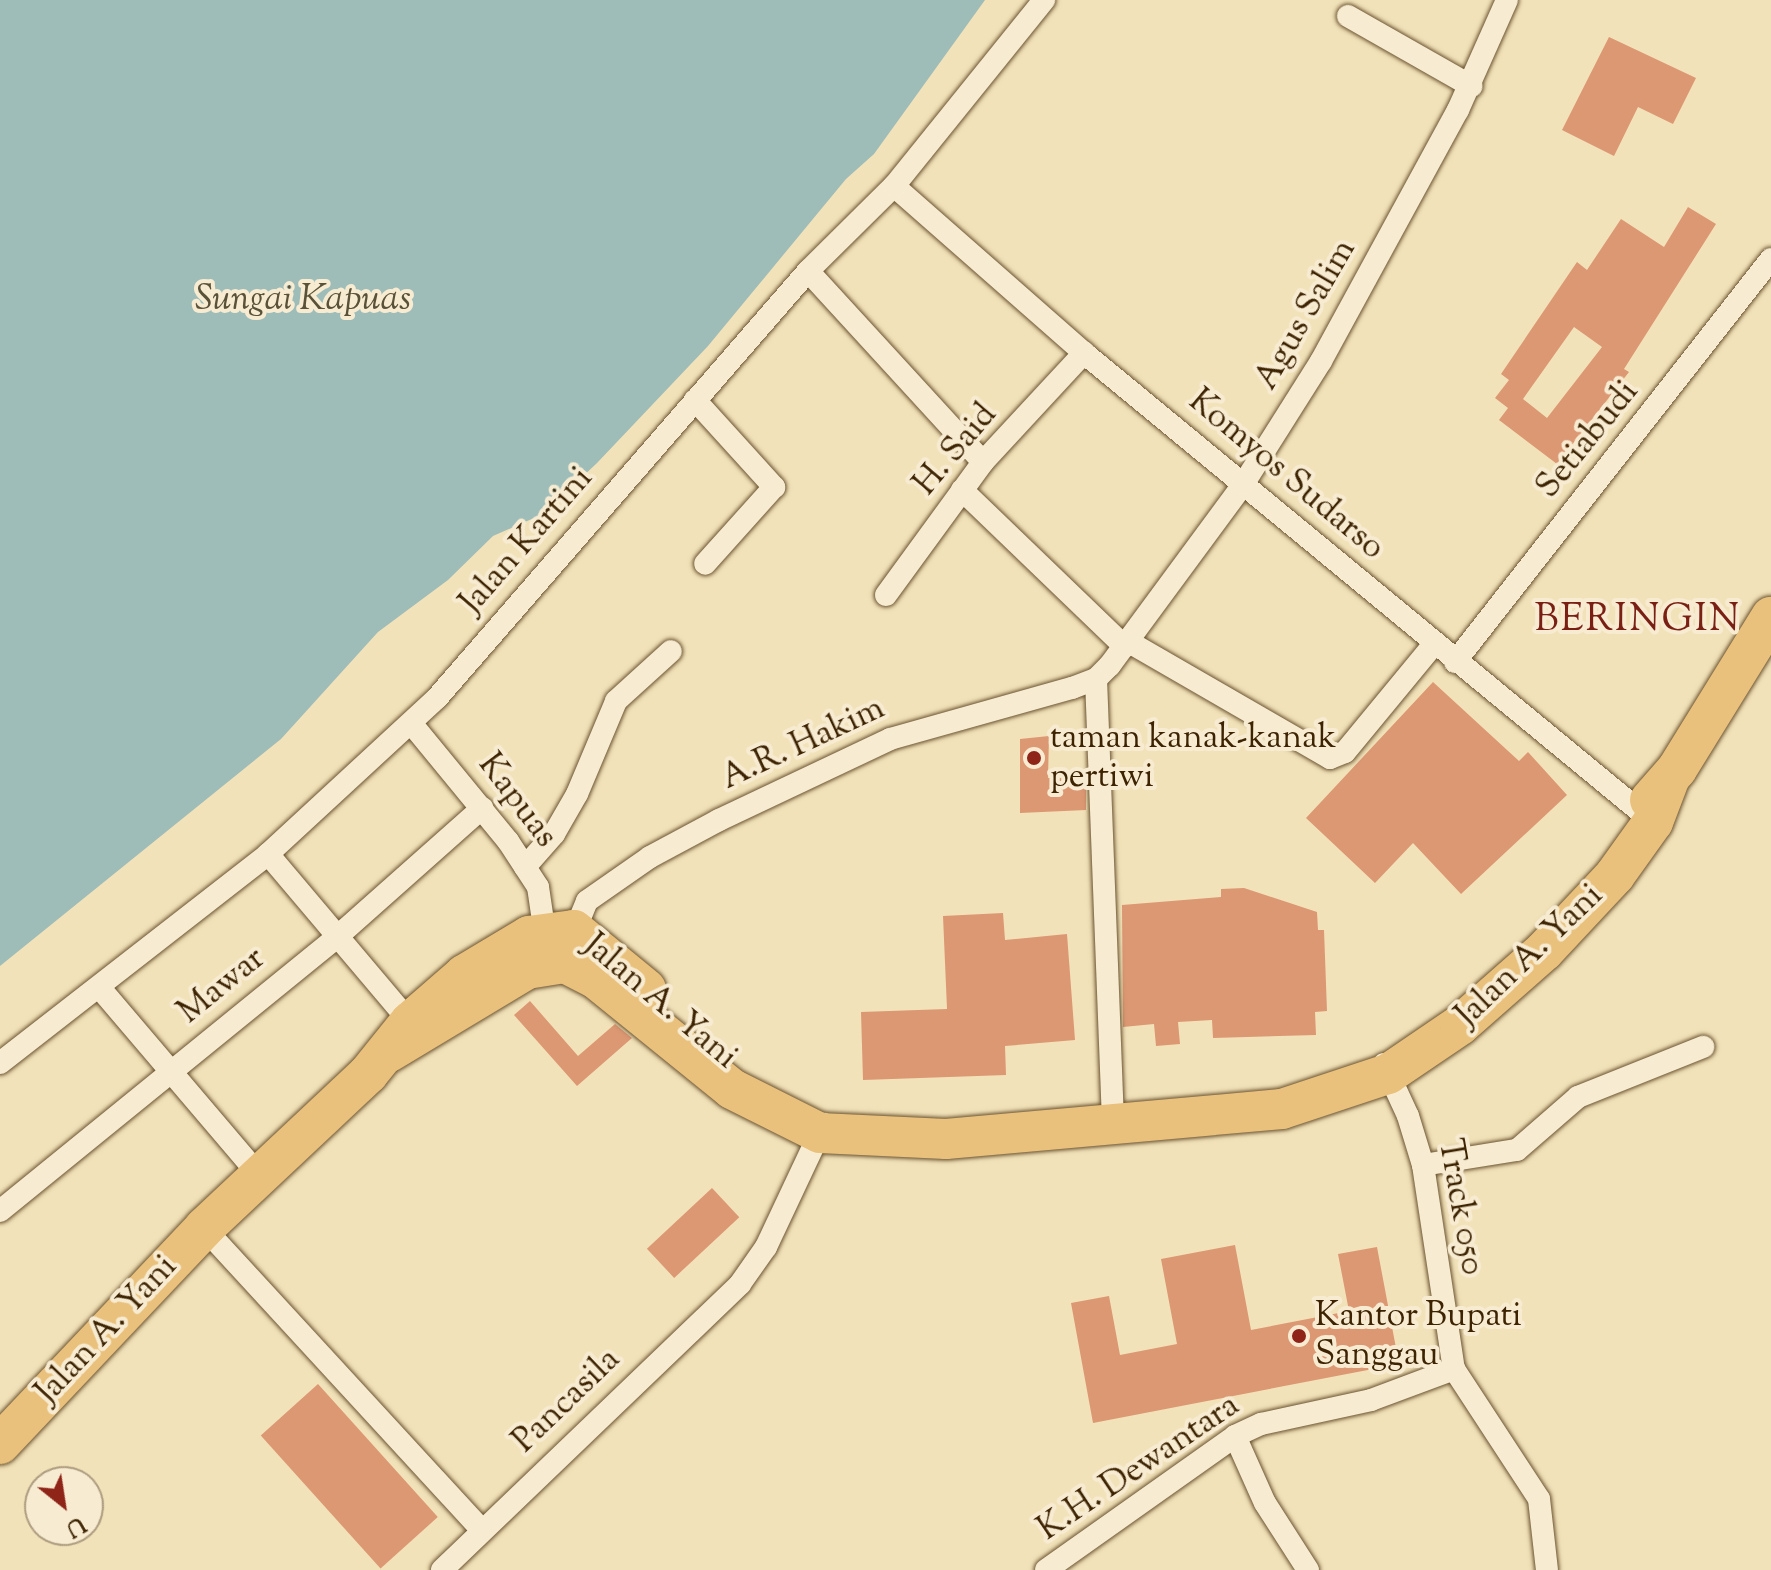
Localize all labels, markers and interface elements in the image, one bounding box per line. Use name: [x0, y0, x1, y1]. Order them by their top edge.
street label: Agus Salim: [1247, 233, 1365, 397]
water label: Sungai Kapuas: [195, 279, 411, 323]
street label: Setiabudi: [1528, 373, 1648, 507]
street label: Komyos Sudarso: [1180, 381, 1392, 569]
street label: H. Said: [906, 396, 1006, 504]
street label: Jalan Kartini: [452, 459, 602, 623]
district label: BERINGIN: [1535, 599, 1741, 645]
street label: A.R. Hakim: [715, 688, 891, 800]
place label: taman kanak-kanak pertiwi: [1050, 718, 1336, 798]
street label: Kapuas: [468, 746, 566, 856]
marker: taman kanak-kanak pertiwi: [1025, 749, 1043, 767]
street label: Jalan A. Yani: [1448, 876, 1612, 1036]
street label: Jalan A. Yani: [575, 926, 745, 1078]
street label: Mawar: [170, 939, 274, 1033]
street label: Track 050: [1428, 1136, 1492, 1278]
street label: Jalan A. Yani: [28, 1247, 186, 1413]
place label: Kantor Bupati Sanggau: [1315, 1296, 1522, 1376]
marker: Kantor Bupati Sanggau: [1290, 1327, 1308, 1345]
street label: Pancasila: [505, 1340, 629, 1462]
street label: K.H. Dewantara: [1030, 1386, 1248, 1550]
north arrow: [24, 1466, 104, 1546]
text: U: [59, 1507, 91, 1543]

